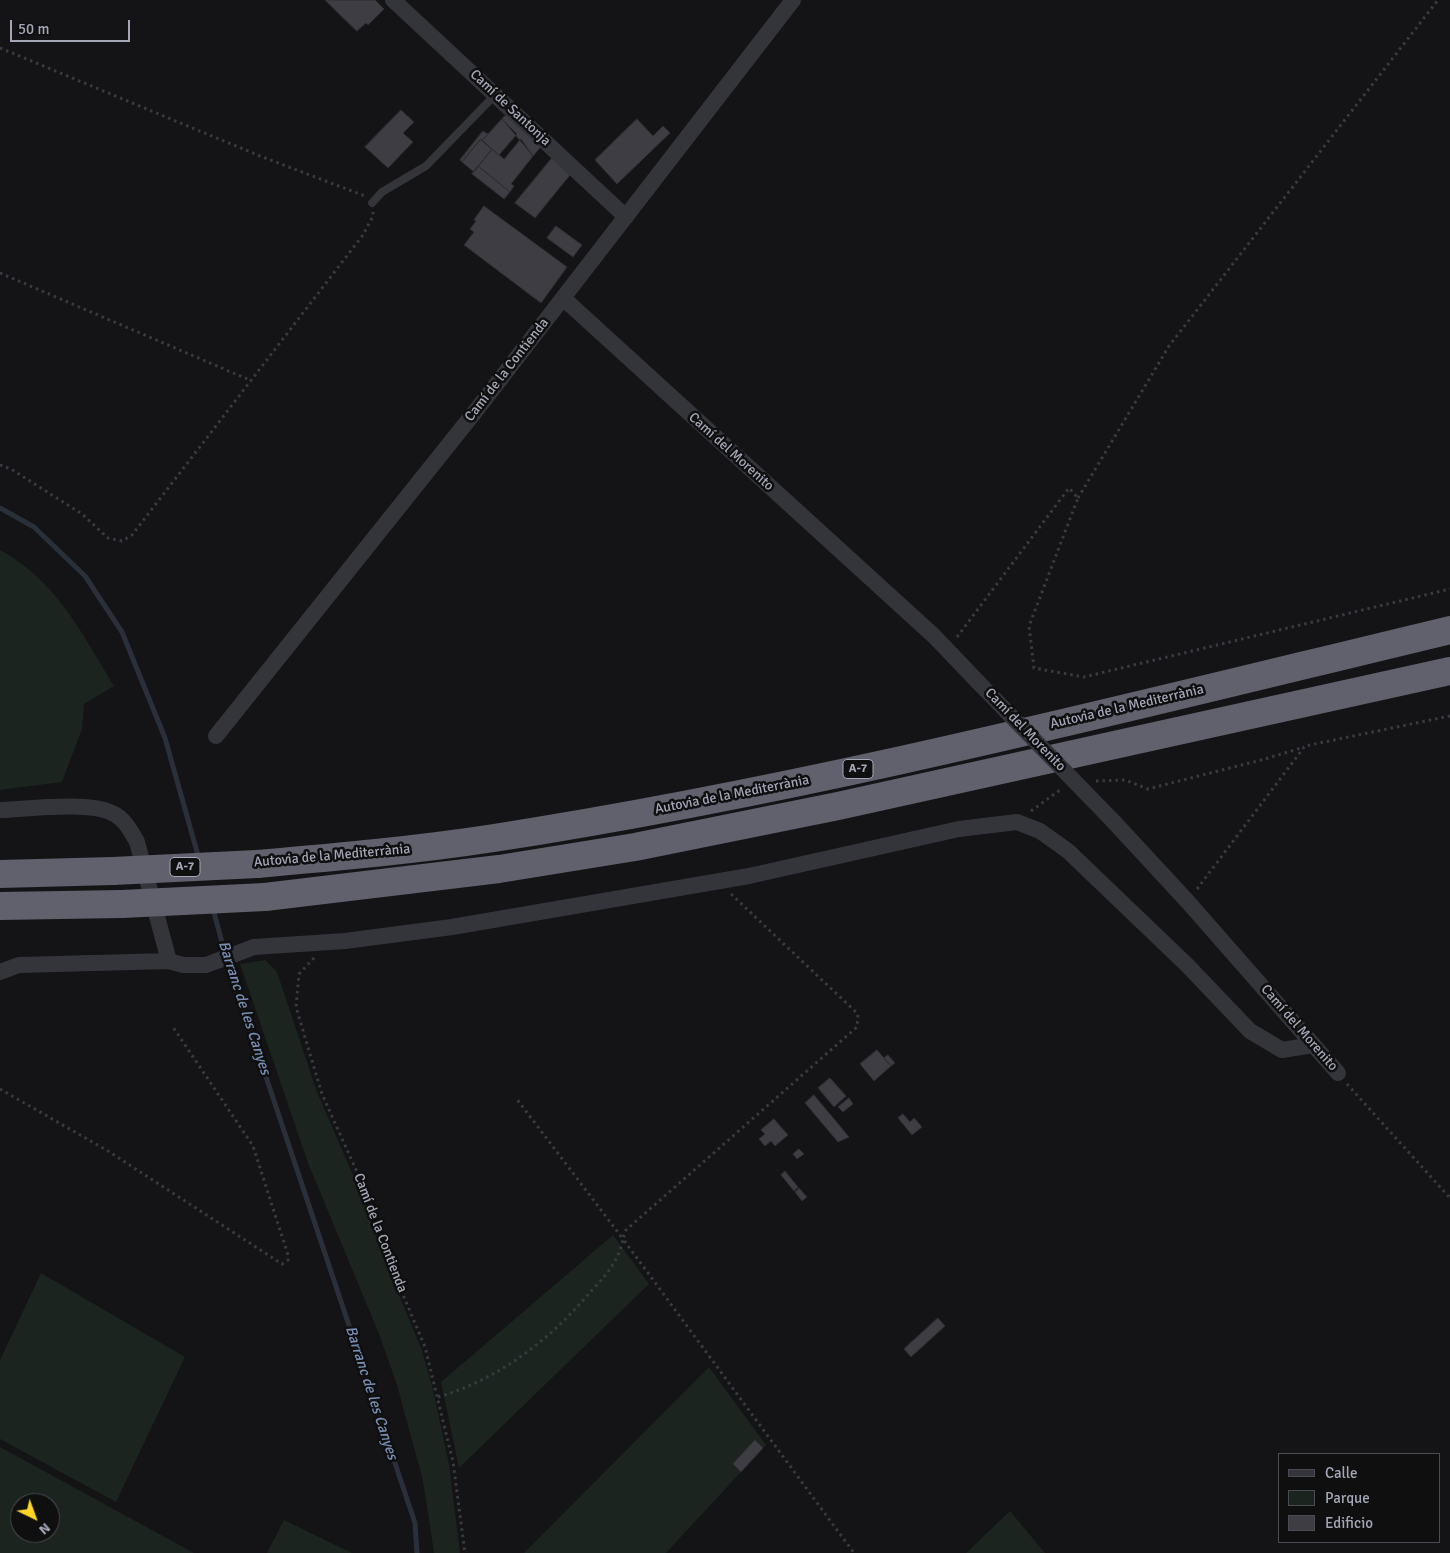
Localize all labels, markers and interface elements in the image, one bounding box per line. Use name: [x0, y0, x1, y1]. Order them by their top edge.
scale bar: [12, 10, 132, 42]
text: 50 m: [18, 20, 49, 38]
street label: Camí de Santonja: [466, 66, 554, 150]
street label: Camí de la Contienda: [461, 315, 553, 425]
street label: Camí del Morenito: [685, 409, 777, 495]
street label: Autovia de la Mediterrània: [1049, 681, 1205, 733]
street label: Camí del Morenito: [981, 685, 1069, 775]
road number: A-7: [843, 760, 873, 779]
street label: Autovia de la Mediterrània: [653, 772, 811, 818]
street label: Autovia de la Mediterrània: [253, 841, 411, 871]
road number: A-7: [170, 858, 200, 876]
water label: Barranc de les Canyes: [214, 939, 274, 1077]
street label: Camí del Morenito: [1257, 981, 1341, 1075]
street label: Camí de la Contienda: [349, 1171, 411, 1295]
water label: Barranc de les Canyes: [341, 1324, 401, 1462]
legend: [1278, 1453, 1440, 1543]
text: Calle: [1325, 1464, 1358, 1482]
text: Parque: [1325, 1489, 1370, 1507]
north arrow: [10, 1493, 60, 1543]
text: Edificio: [1325, 1514, 1373, 1532]
text: N: [35, 1519, 54, 1538]

